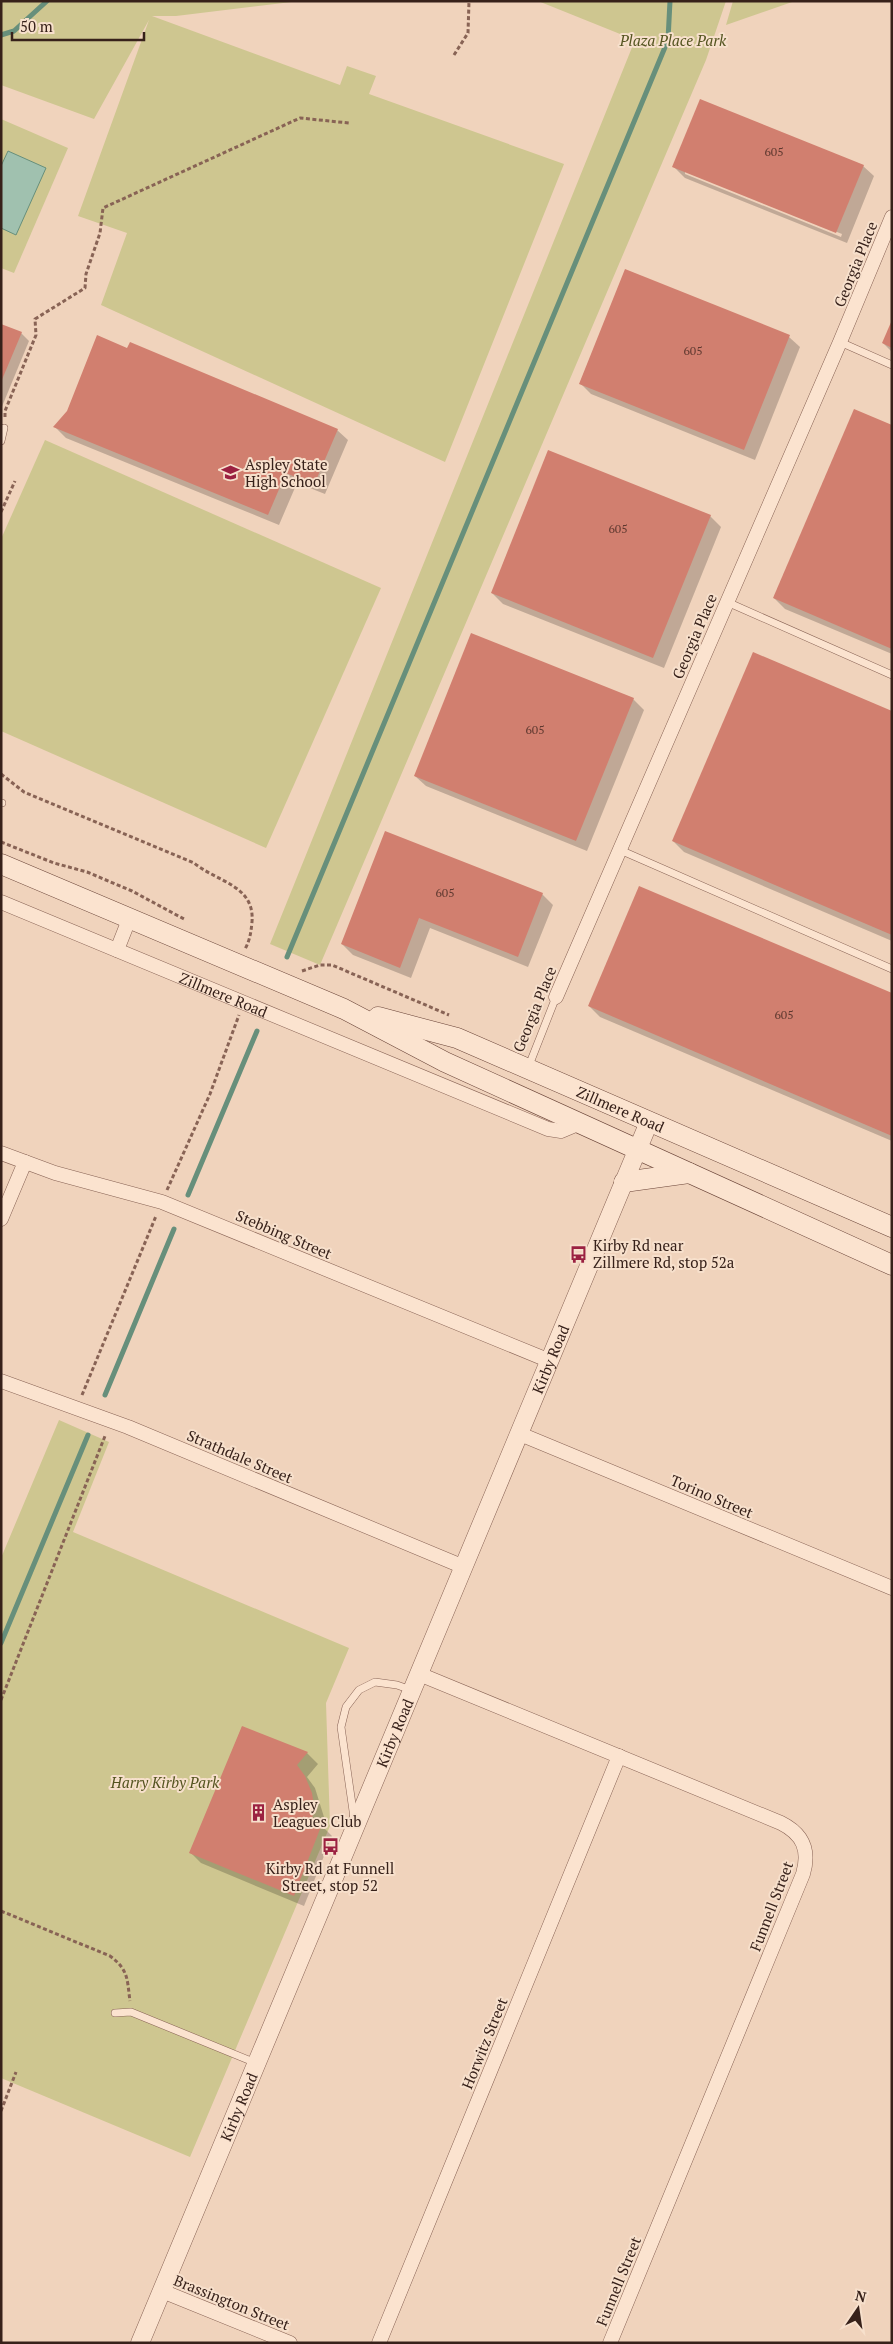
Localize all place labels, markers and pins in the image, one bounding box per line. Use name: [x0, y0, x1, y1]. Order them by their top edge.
place label: Aspley State High School: [245, 454, 328, 491]
school or university icon: Aspley State High School: [221, 463, 241, 483]
place label: Kirby Rd near Zillmere Rd, stop 52a: [593, 1235, 735, 1272]
bus stop icon: Kirby Rd near Zillmere Rd, stop 52a: [569, 1244, 589, 1264]
place label: Aspley Leagues Club: [273, 1794, 362, 1831]
building icon: Aspley Leagues Club: [249, 1803, 269, 1823]
bus stop icon: Kirby Rd at Funnell Street, stop 52: [320, 1837, 340, 1857]
place label: Kirby Rd at Funnell Street, stop 52: [266, 1858, 394, 1895]

